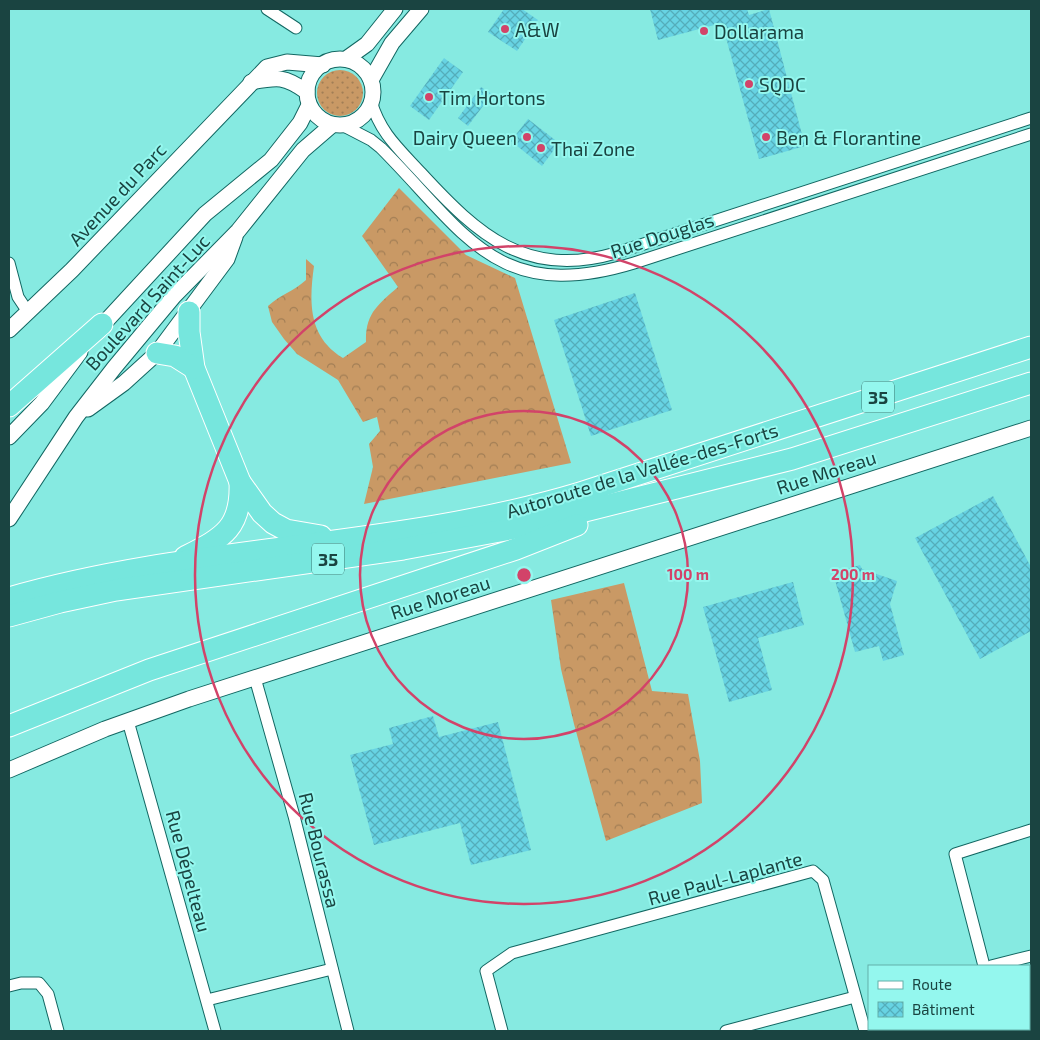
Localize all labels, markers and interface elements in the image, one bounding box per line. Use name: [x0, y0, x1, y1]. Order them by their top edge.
place label: A&W: [515, 18, 559, 41]
place label: Dollarama: [714, 20, 804, 43]
marker: A&W: [499, 23, 511, 35]
marker: Dollarama: [698, 25, 710, 37]
place label: SQDC: [759, 73, 806, 96]
marker: SQDC: [743, 78, 755, 90]
place label: Tim Hortons: [439, 86, 545, 109]
marker: Tim Hortons: [423, 91, 435, 103]
place label: Dairy Queen: [413, 126, 517, 149]
place label: Ben & Florantine: [776, 126, 921, 149]
marker: Dairy Queen: [521, 131, 533, 143]
marker: Ben & Florantine: [760, 131, 772, 143]
place label: Thaï Zone: [551, 137, 635, 160]
street label: Avenue du Parc: [64, 138, 170, 250]
marker: Thaï Zone: [535, 142, 547, 154]
street label: Rue Douglas: [607, 207, 717, 263]
street label: Boulevard Saint-Luc: [80, 229, 214, 375]
road number: 35: [862, 382, 894, 412]
street label: Autoroute de la Vallée-des-Forts: [503, 418, 781, 522]
street label: Rue Moreau: [773, 445, 879, 499]
road number: 35: [312, 544, 344, 574]
text: 100 m: [667, 565, 709, 583]
text: 200 m: [831, 565, 875, 583]
centre of rings: [515, 566, 533, 584]
street label: Rue Moreau: [387, 570, 493, 624]
street label: Rue Bourassa: [295, 790, 345, 910]
street label: Rue Dépelteau: [162, 808, 216, 934]
street label: Rue Paul-Laplante: [645, 846, 805, 910]
legend: [868, 965, 1030, 1030]
text: Route: [912, 975, 952, 993]
text: Bâtiment: [912, 1000, 975, 1018]

